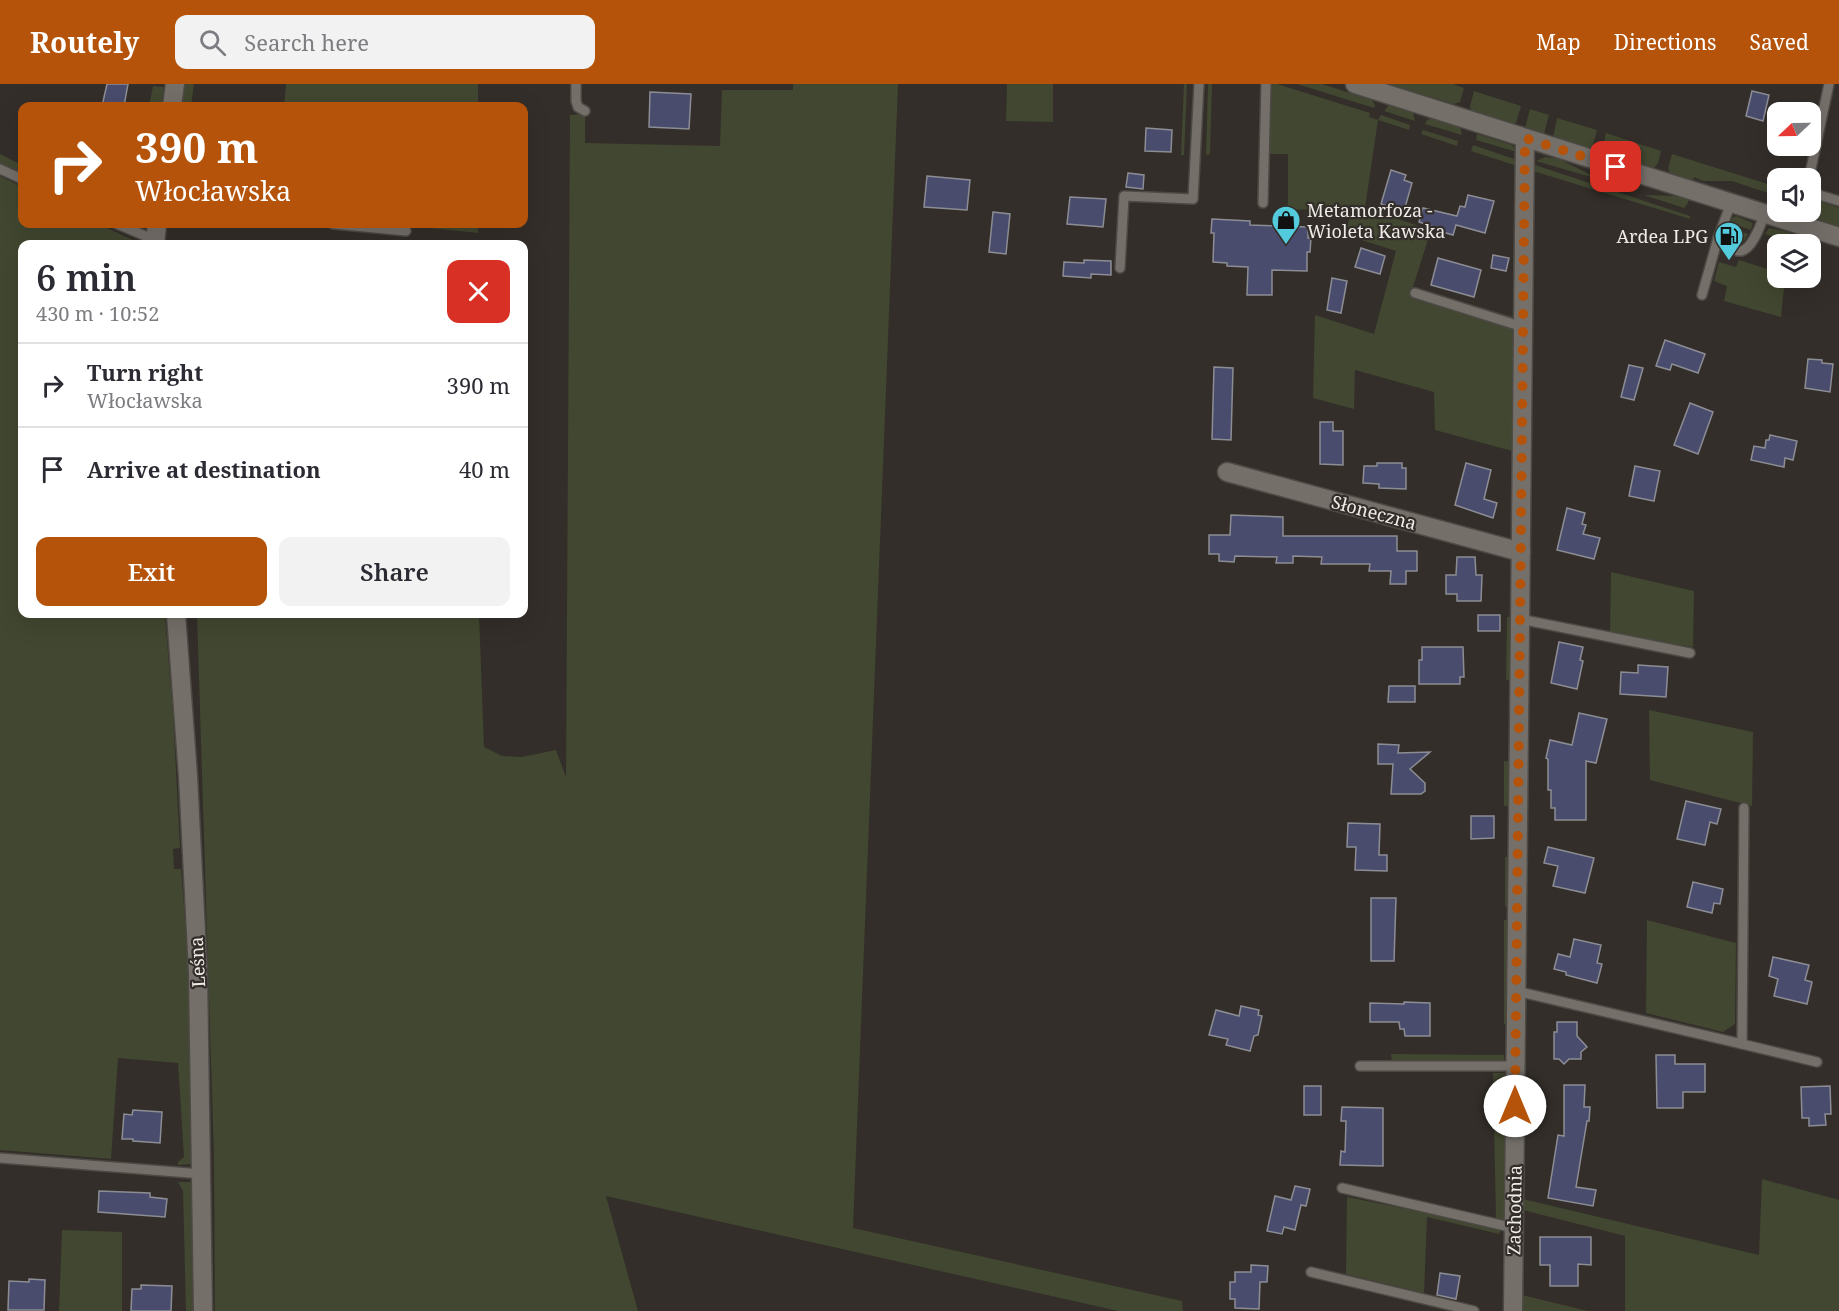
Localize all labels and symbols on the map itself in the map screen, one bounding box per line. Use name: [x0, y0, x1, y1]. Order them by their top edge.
north arrow: [1767, 102, 1821, 156]
pin: [1590, 141, 1641, 192]
place label: Metamorfoza - Wioleta Kawska: [1307, 198, 1445, 243]
shop icon: Metamorfoza - Wioleta Kawska: [1270, 204, 1302, 246]
fuel station icon: Ardea LPG: [1713, 220, 1745, 262]
place label: Ardea LPG: [1616, 224, 1708, 248]
street label: Słoneczna: [1329, 489, 1419, 535]
street label: Leśna: [184, 936, 210, 988]
position arrow: [1483, 1074, 1547, 1138]
street label: Zachodnia: [1501, 1165, 1527, 1255]

